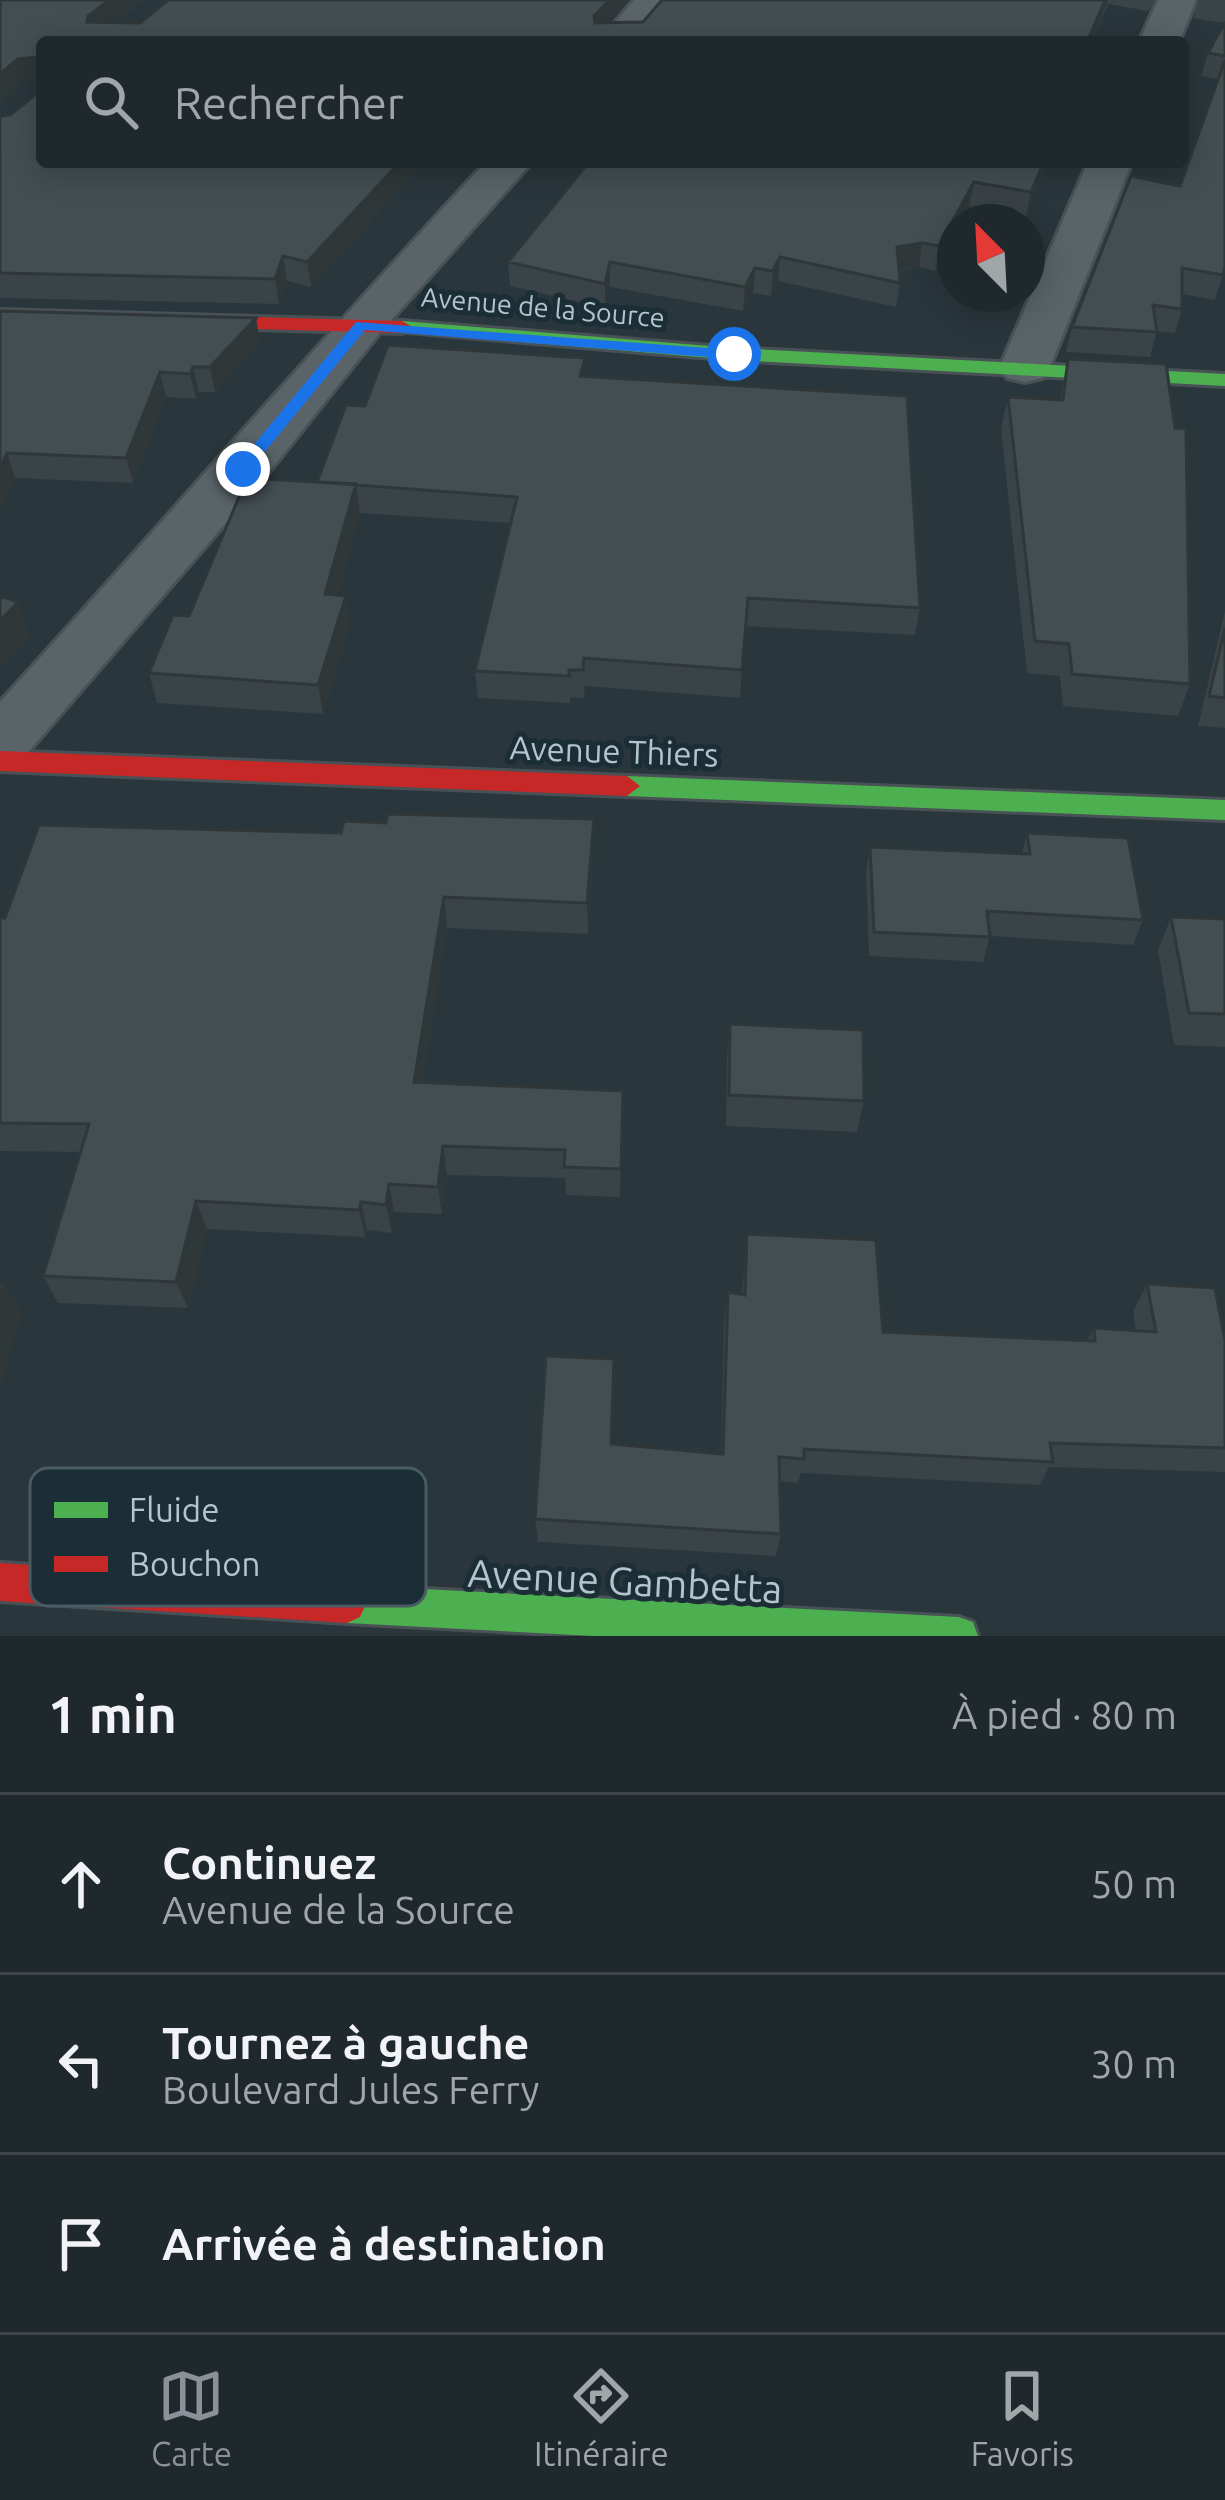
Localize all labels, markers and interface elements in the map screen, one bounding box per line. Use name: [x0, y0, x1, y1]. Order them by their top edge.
search box: [36, 36, 1189, 168]
icon: search: [78, 69, 144, 135]
text: Rechercher: [174, 77, 404, 128]
north arrow: [937, 204, 1045, 312]
street label: Avenue de la Source: [420, 281, 666, 333]
route start: [707, 327, 761, 381]
route end: [216, 442, 270, 496]
street label: Avenue Thiers: [509, 728, 719, 773]
legend: [30, 1468, 426, 1606]
text: Fluide: [129, 1491, 219, 1528]
text: Bouchon: [129, 1545, 260, 1582]
street label: Avenue Gambetta: [467, 1551, 783, 1610]
text: 1 min: [48, 1685, 177, 1743]
text: À pied · 80 m: [952, 1693, 1177, 1736]
text: Continuez: [162, 1837, 376, 1888]
icon: ahead: [48, 1851, 114, 1917]
text: 50 m: [1090, 1862, 1177, 1905]
text: Avenue de la Source: [162, 1888, 515, 1931]
text: Tournez à gauche: [162, 2017, 530, 2068]
icon: left: [48, 2031, 114, 2097]
text: 30 m: [1090, 2042, 1177, 2085]
text: Boulevard Jules Ferry: [162, 2068, 539, 2111]
icon: arrive: [48, 2211, 114, 2277]
text: Arrivée à destination: [162, 2218, 606, 2269]
tab: Carte: [151, 2363, 232, 2472]
tab: Itinéraire: [534, 2363, 669, 2472]
tab: Favoris: [971, 2363, 1074, 2472]

